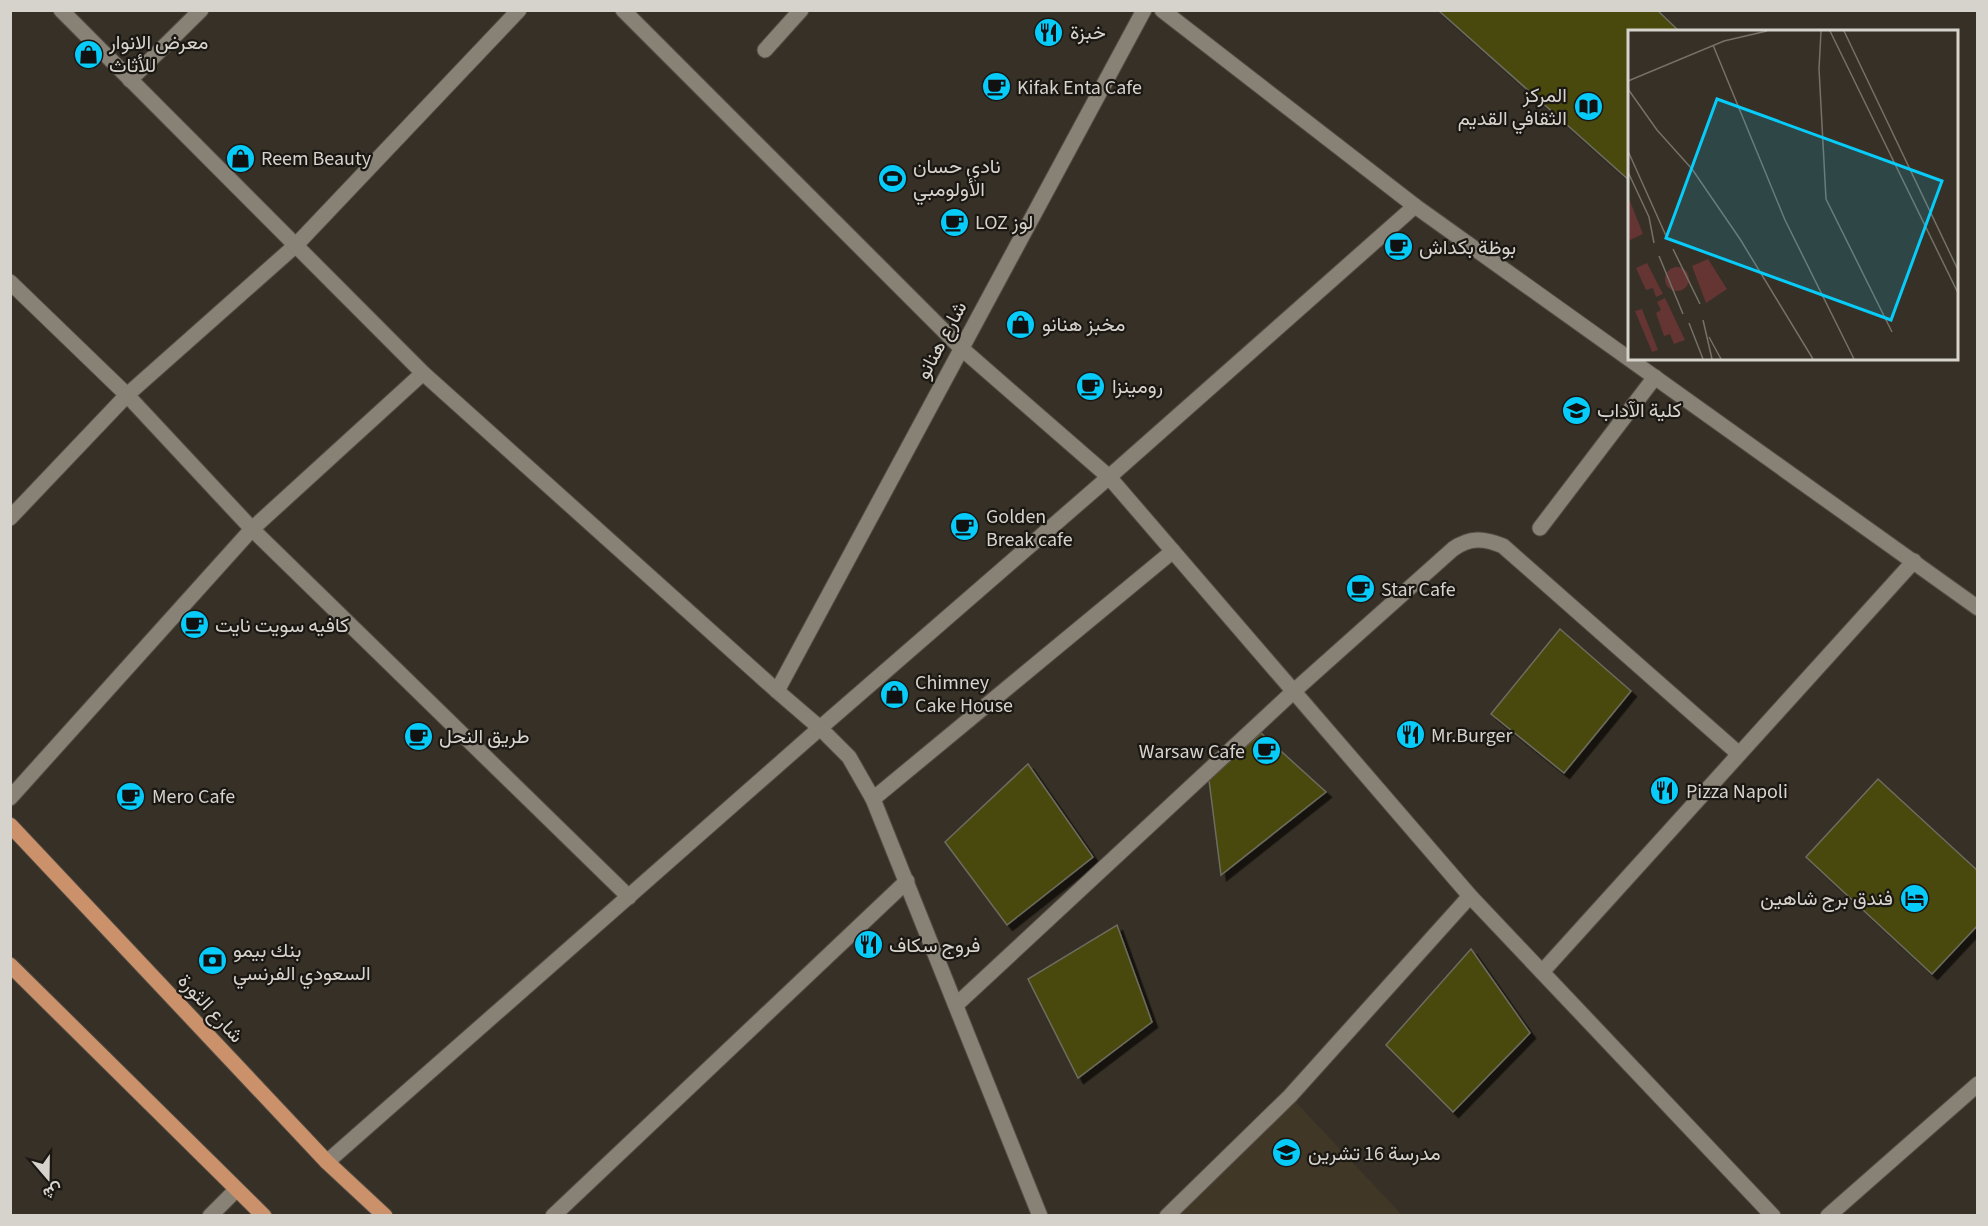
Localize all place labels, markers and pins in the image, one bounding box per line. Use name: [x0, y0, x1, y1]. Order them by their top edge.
restaurant icon: خبزة: [1033, 16, 1065, 48]
place label: خبزة: [1070, 19, 1106, 47]
place label: معرض الانوار للأثاث: [108, 29, 208, 80]
shop icon: معرض الانوار للأثاث: [72, 38, 104, 70]
cafe icon: Kifak Enta Cafe: [980, 71, 1012, 103]
place label: Kifak Enta Cafe: [1017, 74, 1142, 102]
place label: المركز الثقافي القديم: [1458, 82, 1567, 135]
library icon: المركز الثقافي القديم: [1572, 90, 1604, 122]
shop icon: Reem Beauty: [224, 142, 256, 174]
place label: Reem Beauty: [261, 145, 372, 173]
place label: نادي حسان الأولومبي: [913, 153, 1001, 206]
sports icon: نادي حسان الأولومبي: [876, 162, 908, 194]
cafe icon: LOZ لوز: [938, 206, 970, 238]
place label: LOZ لوز: [975, 209, 1033, 237]
cafe icon: بوظة بكداش: [1382, 231, 1414, 263]
place label: بوظة بكداش: [1419, 234, 1516, 262]
shop icon: مخبز هنانو: [1005, 308, 1037, 340]
place label: مخبز هنانو: [1042, 311, 1125, 339]
cafe icon: رومينزا: [1075, 370, 1107, 402]
place label: رومينزا: [1112, 373, 1163, 401]
school or university icon: كلية الآداب: [1560, 394, 1592, 426]
place label: كلية الآداب: [1597, 397, 1682, 425]
place label: Golden Break cafe: [986, 503, 1073, 554]
cafe icon: Golden Break cafe: [949, 511, 981, 543]
cafe icon: Star Cafe: [1344, 573, 1376, 605]
place label: Star Cafe: [1381, 576, 1456, 604]
cafe icon: كافيه سويت نايت: [178, 609, 210, 641]
place label: كافيه سويت نايت: [215, 612, 349, 640]
place label: Chimney Cake House: [915, 669, 1013, 720]
shop icon: Chimney Cake House: [878, 678, 910, 710]
restaurant icon: Mr.Burger: [1394, 719, 1426, 751]
cafe icon: طريق النحل: [402, 720, 434, 752]
place label: Mr.Burger: [1431, 722, 1512, 750]
place label: طريق النحل: [439, 723, 530, 751]
cafe icon: Warsaw Cafe: [1250, 735, 1282, 767]
place label: Warsaw Cafe: [1139, 738, 1245, 766]
restaurant icon: Pizza Napoli: [1649, 775, 1681, 807]
place label: Pizza Napoli: [1686, 778, 1788, 806]
cafe icon: Mero Cafe: [115, 780, 147, 812]
place label: Mero Cafe: [152, 783, 235, 811]
hotel icon: فندق برج شاهين: [1898, 882, 1930, 914]
place label: فندق برج شاهين: [1760, 885, 1893, 913]
restaurant icon: فروج سكاف: [852, 929, 884, 961]
place label: فروج سكاف: [889, 932, 980, 960]
place label: بنك بيمو السعودي الفرنسي: [233, 937, 371, 990]
bank icon: بنك بيمو السعودي الفرنسي: [196, 945, 228, 977]
school or university icon: مدرسة 16 تشرين: [1271, 1137, 1303, 1169]
place label: مدرسة 16 تشرين: [1308, 1140, 1441, 1168]

